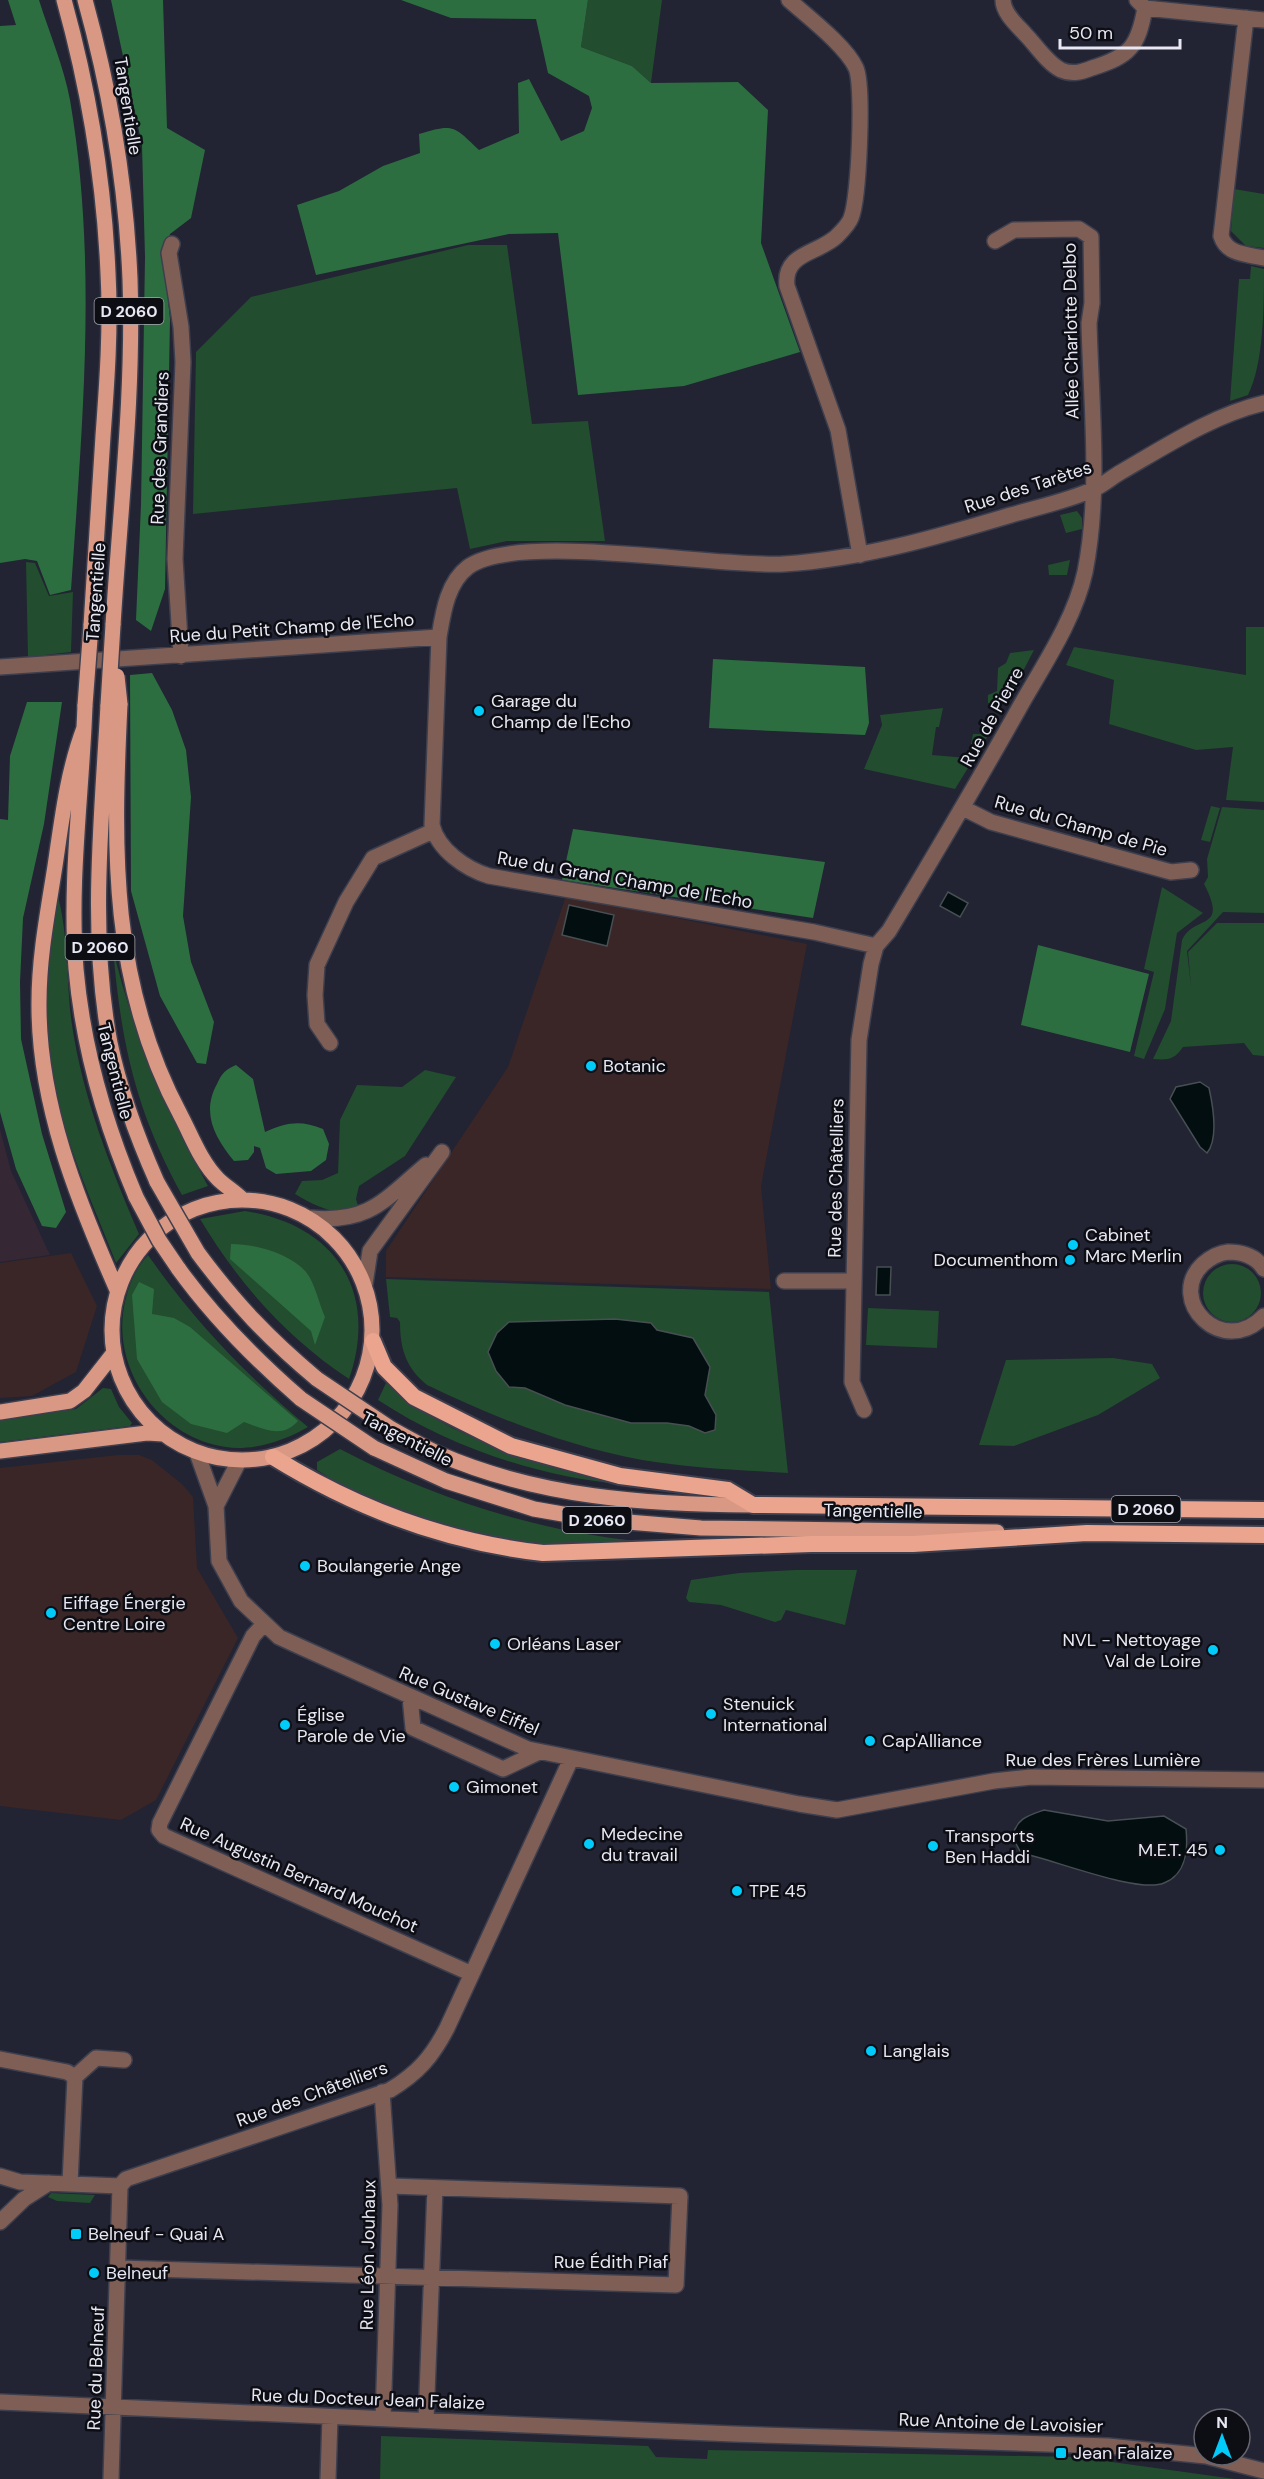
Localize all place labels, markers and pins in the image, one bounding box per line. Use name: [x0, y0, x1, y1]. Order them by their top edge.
place label: Garage du Champ de l'Echo: [491, 689, 631, 734]
marker: Garage du Champ de l'Echo: [472, 704, 486, 718]
place label: Botanic: [603, 1054, 666, 1078]
marker: Botanic: [584, 1059, 598, 1073]
place label: Cabinet Marc Merlin: [1085, 1223, 1182, 1268]
marker: Cabinet Marc Merlin: [1066, 1238, 1080, 1252]
place label: Documenthom: [934, 1248, 1058, 1272]
marker: Documenthom: [1063, 1253, 1077, 1267]
place label: Boulangerie Ange: [317, 1554, 461, 1578]
marker: Boulangerie Ange: [298, 1559, 312, 1573]
place label: Eiffage Énergie Centre Loire: [63, 1591, 186, 1636]
marker: Eiffage Énergie Centre Loire: [44, 1606, 58, 1620]
place label: NVL - Nettoyage Val de Loire: [1062, 1628, 1201, 1673]
place label: Orléans Laser: [507, 1632, 621, 1656]
marker: Orléans Laser: [488, 1637, 502, 1651]
marker: NVL - Nettoyage Val de Loire: [1206, 1643, 1220, 1657]
place label: Stenuick International: [723, 1692, 827, 1737]
place label: Église Parole de Vie: [297, 1703, 406, 1748]
marker: Stenuick International: [704, 1707, 718, 1721]
marker: Église Parole de Vie: [278, 1718, 292, 1732]
place label: Cap'Alliance: [882, 1729, 982, 1753]
marker: Cap'Alliance: [863, 1734, 877, 1748]
place label: Gimonet: [466, 1775, 538, 1799]
marker: Gimonet: [447, 1780, 461, 1794]
place label: Medecine du travail: [601, 1822, 683, 1867]
place label: Transports Ben Haddi: [945, 1824, 1035, 1869]
marker: Medecine du travail: [582, 1837, 596, 1851]
place label: M.E.T. 45: [1138, 1838, 1208, 1862]
marker: Transports Ben Haddi: [926, 1839, 940, 1853]
marker: M.E.T. 45: [1213, 1843, 1227, 1857]
place label: TPE 45: [749, 1879, 806, 1903]
marker: TPE 45: [730, 1884, 744, 1898]
place label: Langlais: [883, 2039, 950, 2063]
marker: Langlais: [864, 2044, 878, 2058]
place label: Belneuf - Quai A: [88, 2222, 225, 2246]
marker: Belneuf - Quai A: [69, 2227, 83, 2241]
place label: Belneuf: [106, 2261, 168, 2285]
marker: Belneuf: [87, 2266, 101, 2280]
place label: Jean Falaize: [1073, 2441, 1173, 2465]
marker: Jean Falaize: [1054, 2446, 1068, 2460]

